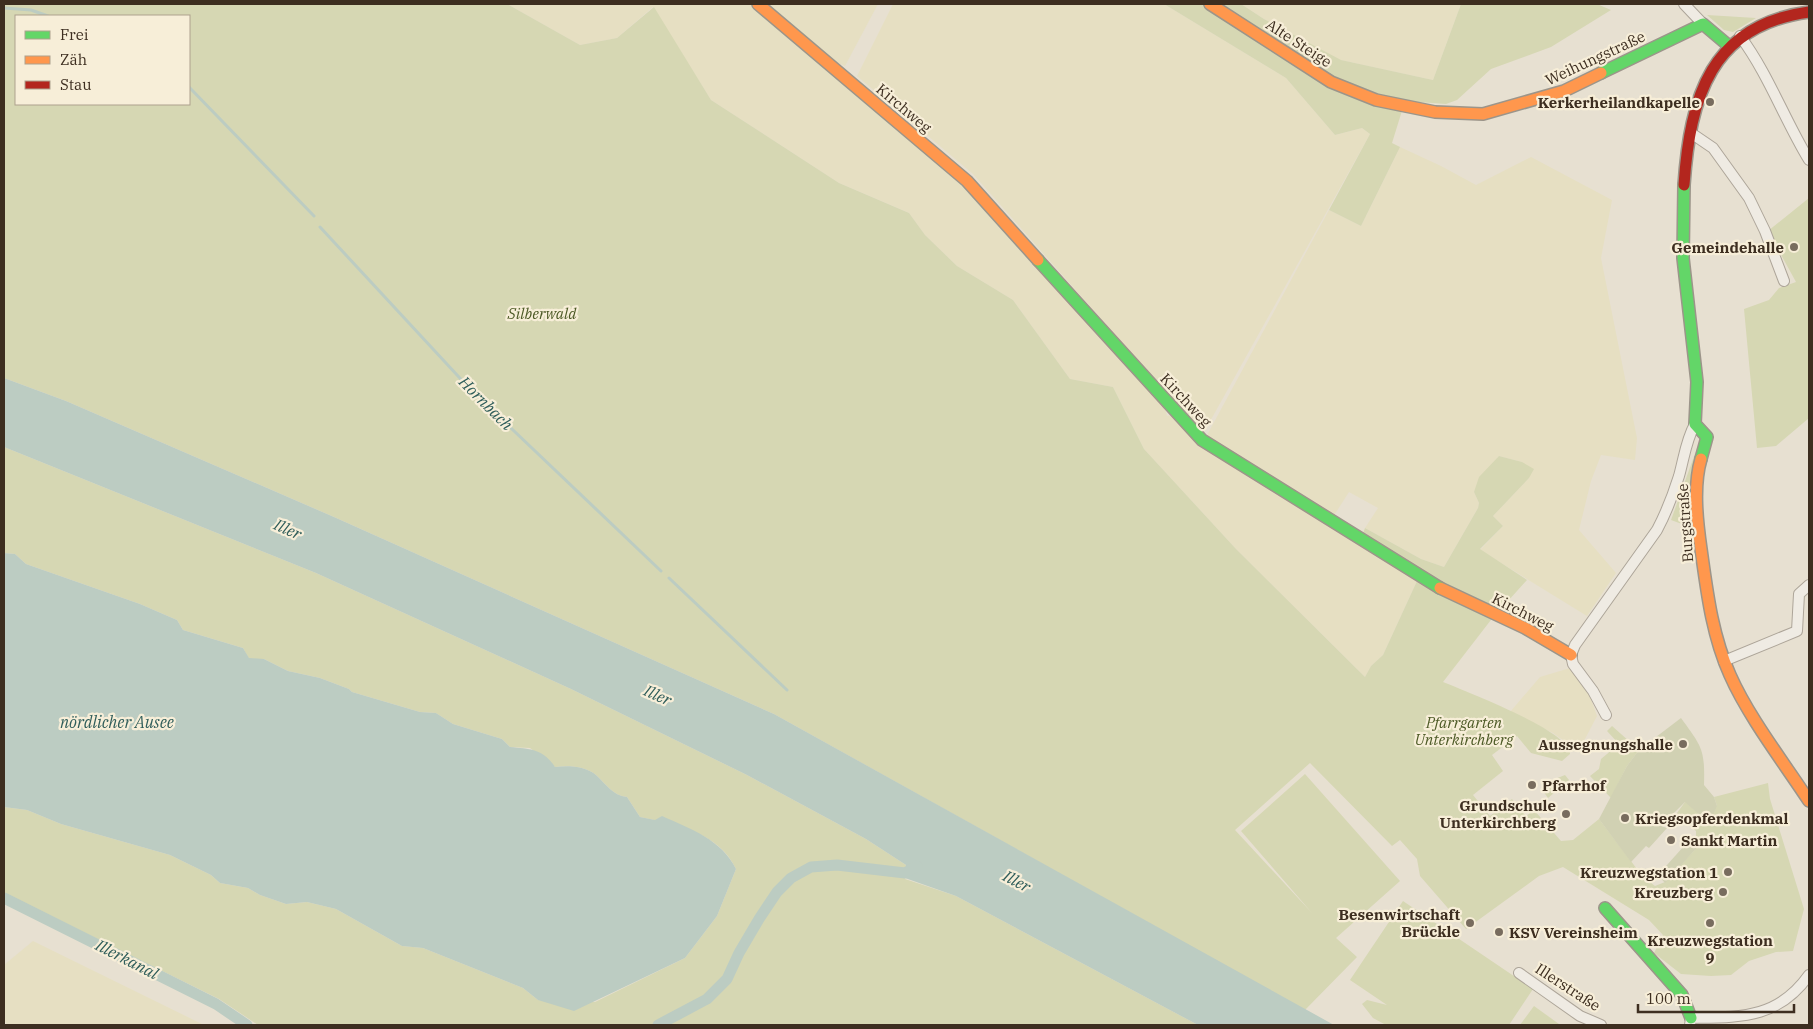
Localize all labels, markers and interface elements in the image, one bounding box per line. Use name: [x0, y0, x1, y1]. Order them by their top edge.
legend: [15, 15, 190, 105]
street label: Alte Steige: [1263, 15, 1335, 71]
text: Frei: [60, 25, 89, 44]
street label: Weihungstraße: [1542, 27, 1648, 89]
text: Zäh: [60, 50, 87, 69]
text: Stau: [60, 75, 92, 94]
street label: Kirchweg: [872, 79, 936, 137]
place label: Kerkerheilandkapelle: [1538, 93, 1700, 112]
marker: Kerkerheilandkapelle: [1704, 96, 1716, 108]
place label: Gemeindehalle: [1671, 238, 1784, 257]
marker: Gemeindehalle: [1788, 241, 1800, 253]
park label: Silberwald: [507, 304, 577, 323]
street label: Kirchweg: [1156, 369, 1216, 431]
water label: Hornbach: [454, 371, 517, 434]
street label: Burgstraße: [1673, 483, 1697, 563]
water label: Iller: [270, 514, 306, 544]
street label: Kirchweg: [1489, 588, 1557, 636]
water label: Iller: [640, 680, 676, 710]
water label: nördlicher Ausee: [60, 712, 174, 732]
park label: Pfarrgarten Unterkirchberg: [1415, 713, 1514, 749]
place label: Aussegnungshalle: [1538, 735, 1673, 754]
marker: Aussegnungshalle: [1677, 738, 1689, 750]
place label: Pfarrhof: [1542, 776, 1607, 795]
marker: Pfarrhof: [1526, 779, 1538, 791]
place label: Grundschule Unterkirchberg: [1440, 796, 1556, 832]
marker: Grundschule Unterkirchberg: [1560, 808, 1572, 820]
place label: Kriegsopferdenkmal: [1635, 809, 1788, 828]
marker: Kriegsopferdenkmal: [1619, 812, 1631, 824]
place label: Sankt Martin: [1681, 831, 1778, 850]
marker: Sankt Martin: [1665, 834, 1677, 846]
place label: Kreuzwegstation 1: [1580, 863, 1718, 882]
water label: Iller: [999, 865, 1035, 897]
marker: Kreuzwegstation 1: [1722, 866, 1734, 878]
place label: Kreuzberg: [1634, 883, 1713, 902]
marker: Kreuzberg: [1717, 886, 1729, 898]
place label: Besenwirtschaft Brückle: [1339, 905, 1460, 941]
marker: Besenwirtschaft Brückle: [1464, 917, 1476, 929]
marker: Kreuzwegstation 9: [1704, 917, 1716, 929]
place label: KSV Vereinsheim: [1509, 923, 1638, 942]
marker: KSV Vereinsheim: [1493, 926, 1505, 938]
place label: Kreuzwegstation 9: [1647, 931, 1773, 967]
water label: Illerkanal: [91, 934, 162, 983]
street label: Illerstraße: [1532, 959, 1604, 1015]
scale bar: [1638, 982, 1794, 1014]
text: 100 m: [1646, 989, 1691, 1008]

